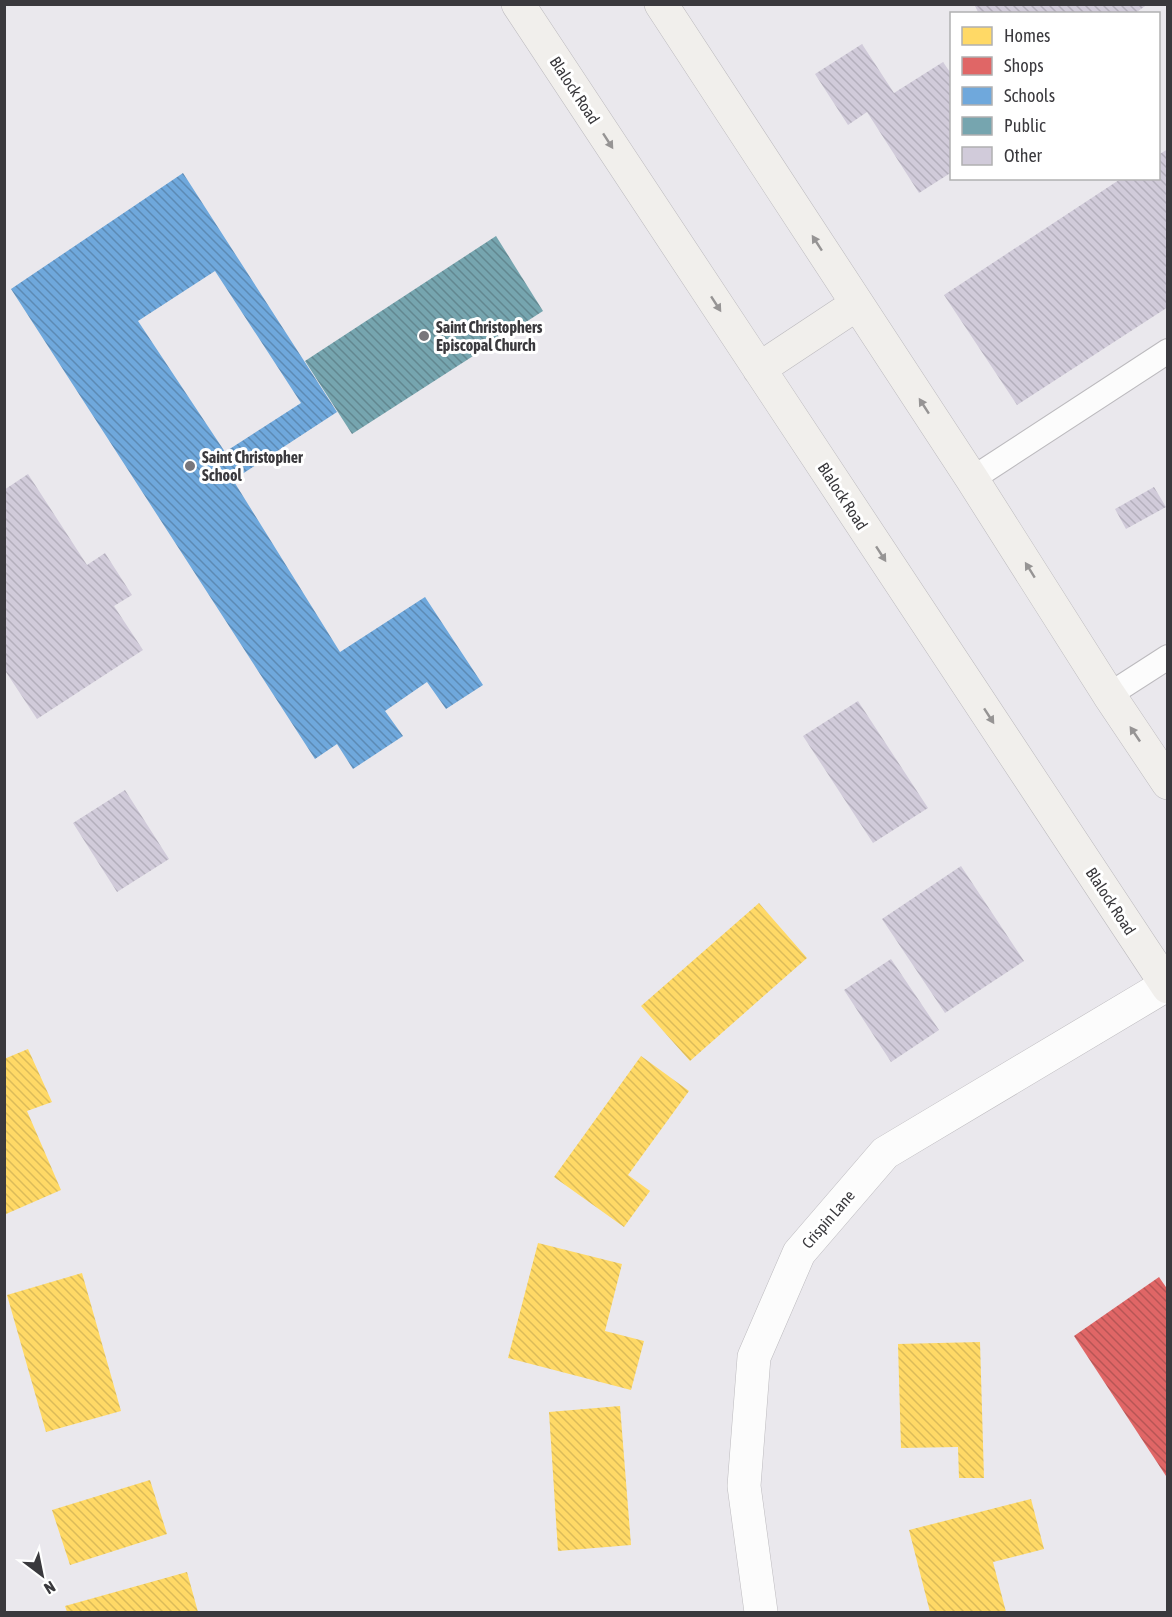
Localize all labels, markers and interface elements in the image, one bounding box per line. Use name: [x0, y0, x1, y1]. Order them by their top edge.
legend: [950, 12, 1160, 180]
text: Homes: [1004, 25, 1050, 46]
street label: Blalock Road: [547, 53, 603, 127]
text: Shops: [1004, 55, 1044, 76]
text: Schools: [1004, 85, 1055, 106]
text: Public: [1004, 115, 1046, 136]
one-way arrow: [603, 133, 614, 149]
text: Other: [1004, 145, 1043, 166]
one-way arrow: [812, 235, 823, 251]
one-way arrow: [710, 295, 722, 311]
place label: Saint Christophers Episcopal Church: [436, 318, 543, 354]
marker: Saint Christophers Episcopal Church: [417, 329, 431, 343]
one-way arrow: [919, 398, 930, 414]
place label: Saint Christopher School: [202, 448, 303, 484]
marker: Saint Christopher School: [183, 459, 197, 473]
street label: Blalock Road: [815, 459, 871, 533]
one-way arrow: [876, 546, 887, 562]
one-way arrow: [1024, 562, 1035, 578]
one-way arrow: [983, 708, 995, 724]
one-way arrow: [1130, 726, 1141, 742]
street label: Blalock Road: [1083, 864, 1139, 938]
street label: Crispin Lane: [798, 1186, 859, 1252]
north arrow: [12, 1545, 72, 1605]
text: N: [41, 1578, 59, 1598]

